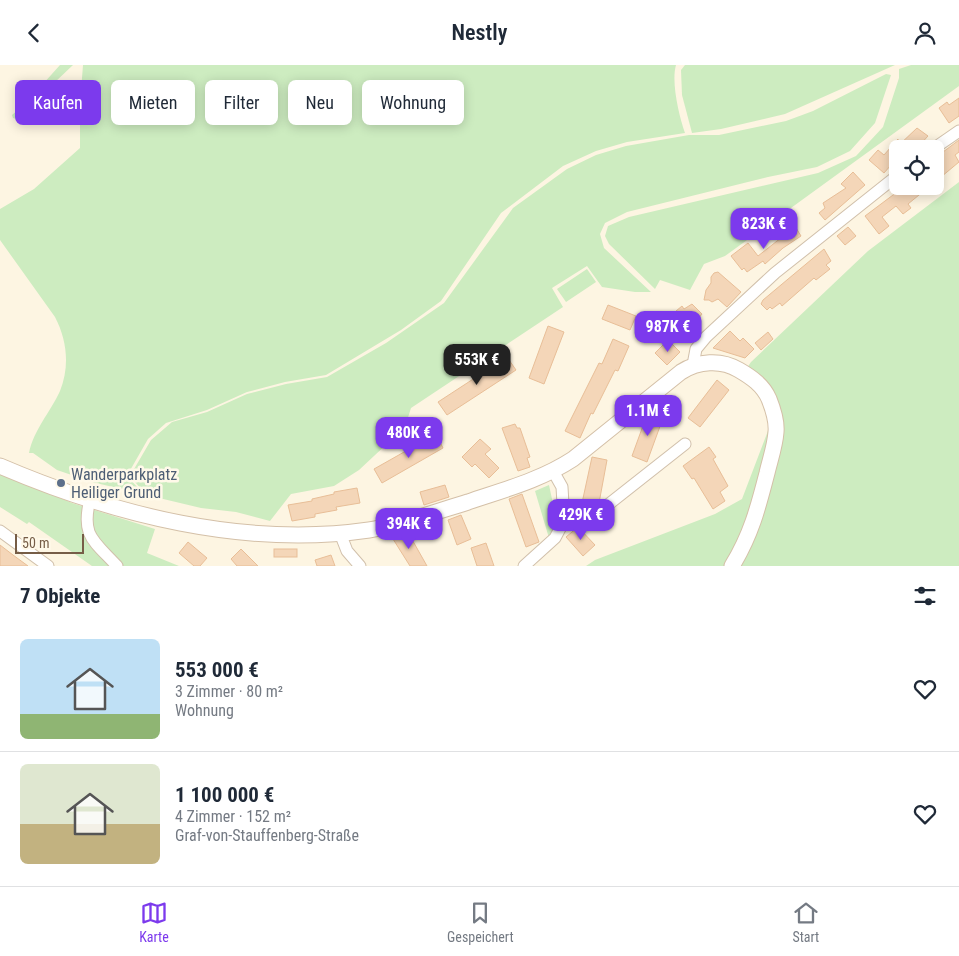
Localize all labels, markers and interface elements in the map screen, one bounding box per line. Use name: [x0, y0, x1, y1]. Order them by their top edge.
icon: back: [20, 19, 48, 47]
icon: person: [911, 19, 939, 47]
text: Nestly: [452, 20, 507, 45]
chip: Kaufen: [15, 80, 101, 125]
chip: Mieten: [111, 80, 195, 125]
chip: Filter: [205, 80, 278, 125]
chip: Neu: [288, 80, 352, 125]
chip: Wohnung: [362, 80, 464, 125]
map controls: [889, 140, 944, 195]
button: locate: [889, 140, 944, 195]
pin: 823K €: [723, 207, 805, 250]
text: 823K €: [742, 214, 786, 233]
pin: 987K €: [627, 311, 709, 353]
text: 987K €: [646, 317, 690, 336]
pin: 553K €: [436, 343, 518, 386]
text: 553K €: [455, 350, 499, 369]
pin: 1.1M €: [607, 395, 689, 437]
text: 1.1M €: [626, 401, 670, 420]
pin: 480K €: [368, 417, 450, 459]
text: 480K €: [387, 423, 431, 442]
place label: Wanderparkplatz Heiliger Grund: [71, 465, 177, 502]
marker: Wanderparkplatz Heiliger Grund: [55, 477, 67, 489]
pin: 429K €: [540, 499, 622, 541]
text: 429K €: [559, 505, 603, 524]
pin: 394K €: [368, 507, 450, 550]
text: 394K €: [387, 514, 431, 533]
scale bar: [15, 531, 84, 554]
text: 50 m: [22, 535, 50, 551]
icon: filters: [911, 582, 939, 610]
text: 7 Objekte: [20, 584, 100, 608]
text: 553 000 €: [175, 658, 259, 682]
icon: home: [60, 659, 120, 719]
icon: heart: [911, 675, 939, 703]
text: 3 Zimmer · 80 m²: [175, 682, 283, 701]
text: Wohnung: [175, 701, 234, 720]
text: 1 100 000 €: [175, 783, 274, 807]
icon: home: [60, 784, 120, 844]
icon: heart: [911, 800, 939, 828]
text: 4 Zimmer · 152 m²: [175, 807, 291, 826]
text: Graf-von-Stauffenberg-Straße: [175, 826, 359, 845]
tab: Karte: [139, 899, 169, 945]
tab: Gespeichert: [447, 899, 514, 945]
tab: Start: [792, 899, 820, 945]

